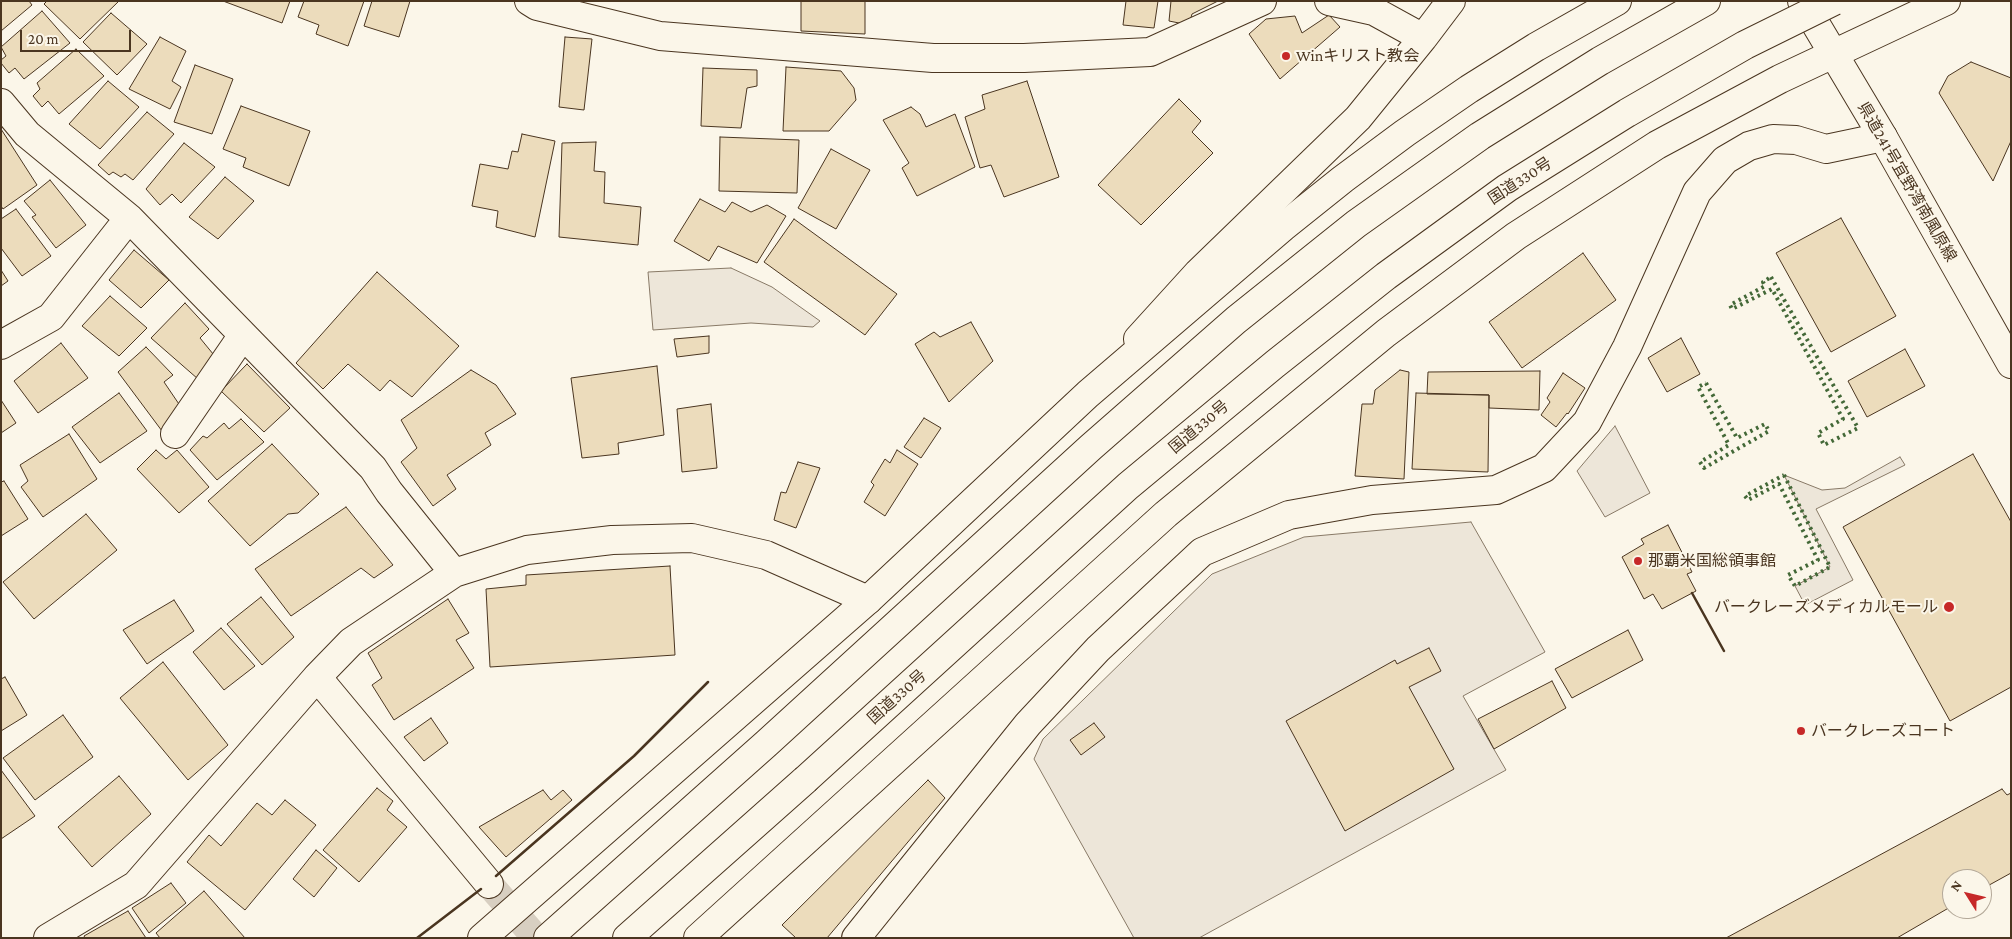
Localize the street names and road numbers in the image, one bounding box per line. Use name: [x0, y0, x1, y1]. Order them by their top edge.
street label: 県道241号宜野湾南風原線: [1853, 99, 1961, 265]
street label: 国道330号: [1485, 153, 1555, 209]
street label: 国道330号: [1165, 396, 1233, 458]
street label: 国道330号: [864, 666, 930, 728]

